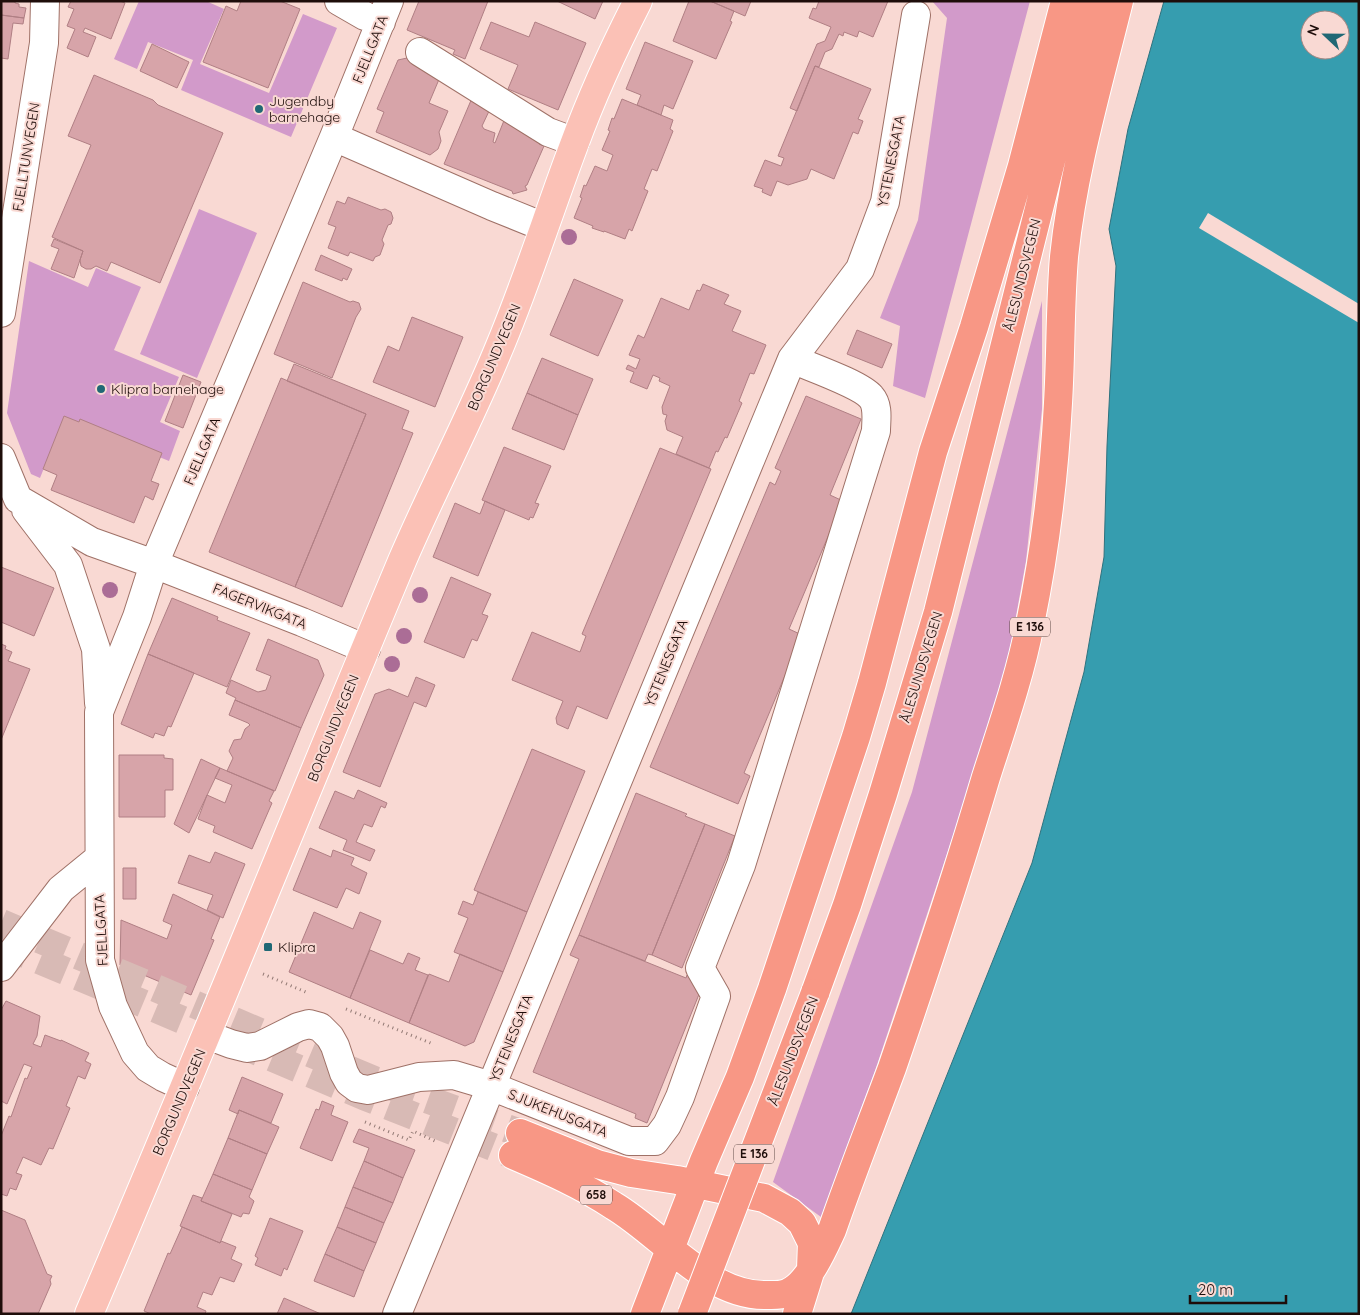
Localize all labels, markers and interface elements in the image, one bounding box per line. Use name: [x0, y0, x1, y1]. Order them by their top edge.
north arrow: [1300, 10, 1350, 60]
street label: FJELLGATA: [348, 12, 392, 86]
text: N: [1303, 22, 1323, 38]
place label: Jugendby barnehage: [269, 92, 340, 126]
street label: FJELLTUNVEGEN: [9, 101, 43, 213]
marker: Jugendby barnehage: [253, 103, 265, 115]
street label: YSTENESGATA: [873, 114, 909, 208]
street label: ÅLESUNDSVEGEN: [999, 217, 1045, 333]
street label: BORGUNDVEGEN: [463, 301, 525, 413]
place label: Klipra barnehage: [111, 380, 224, 398]
marker: Klipra barnehage: [95, 383, 107, 395]
street label: FJELLGATA: [180, 414, 224, 488]
street label: FAGERVIKGATA: [210, 579, 310, 633]
street label: ÅLESUNDSVEGEN: [895, 609, 947, 725]
street label: YSTENESGATA: [640, 617, 692, 709]
road number: E 136: [1010, 618, 1050, 636]
street label: BORGUNDVEGEN: [303, 672, 363, 784]
street label: FJELLGATA: [90, 894, 112, 966]
place label: Klipra: [278, 938, 316, 956]
marker: Klipra: [262, 941, 274, 953]
street label: YSTENESGATA: [485, 992, 537, 1084]
street label: ÅLESUNDSVEGEN: [764, 994, 822, 1108]
street label: BORGUNDVEGEN: [148, 1046, 210, 1158]
street label: SJUKEHUSGATA: [506, 1085, 610, 1141]
road number: E 136: [734, 1144, 774, 1164]
road number: 658: [580, 1186, 612, 1204]
scale bar: [1190, 1272, 1286, 1304]
text: 20 m: [1198, 1280, 1233, 1299]

